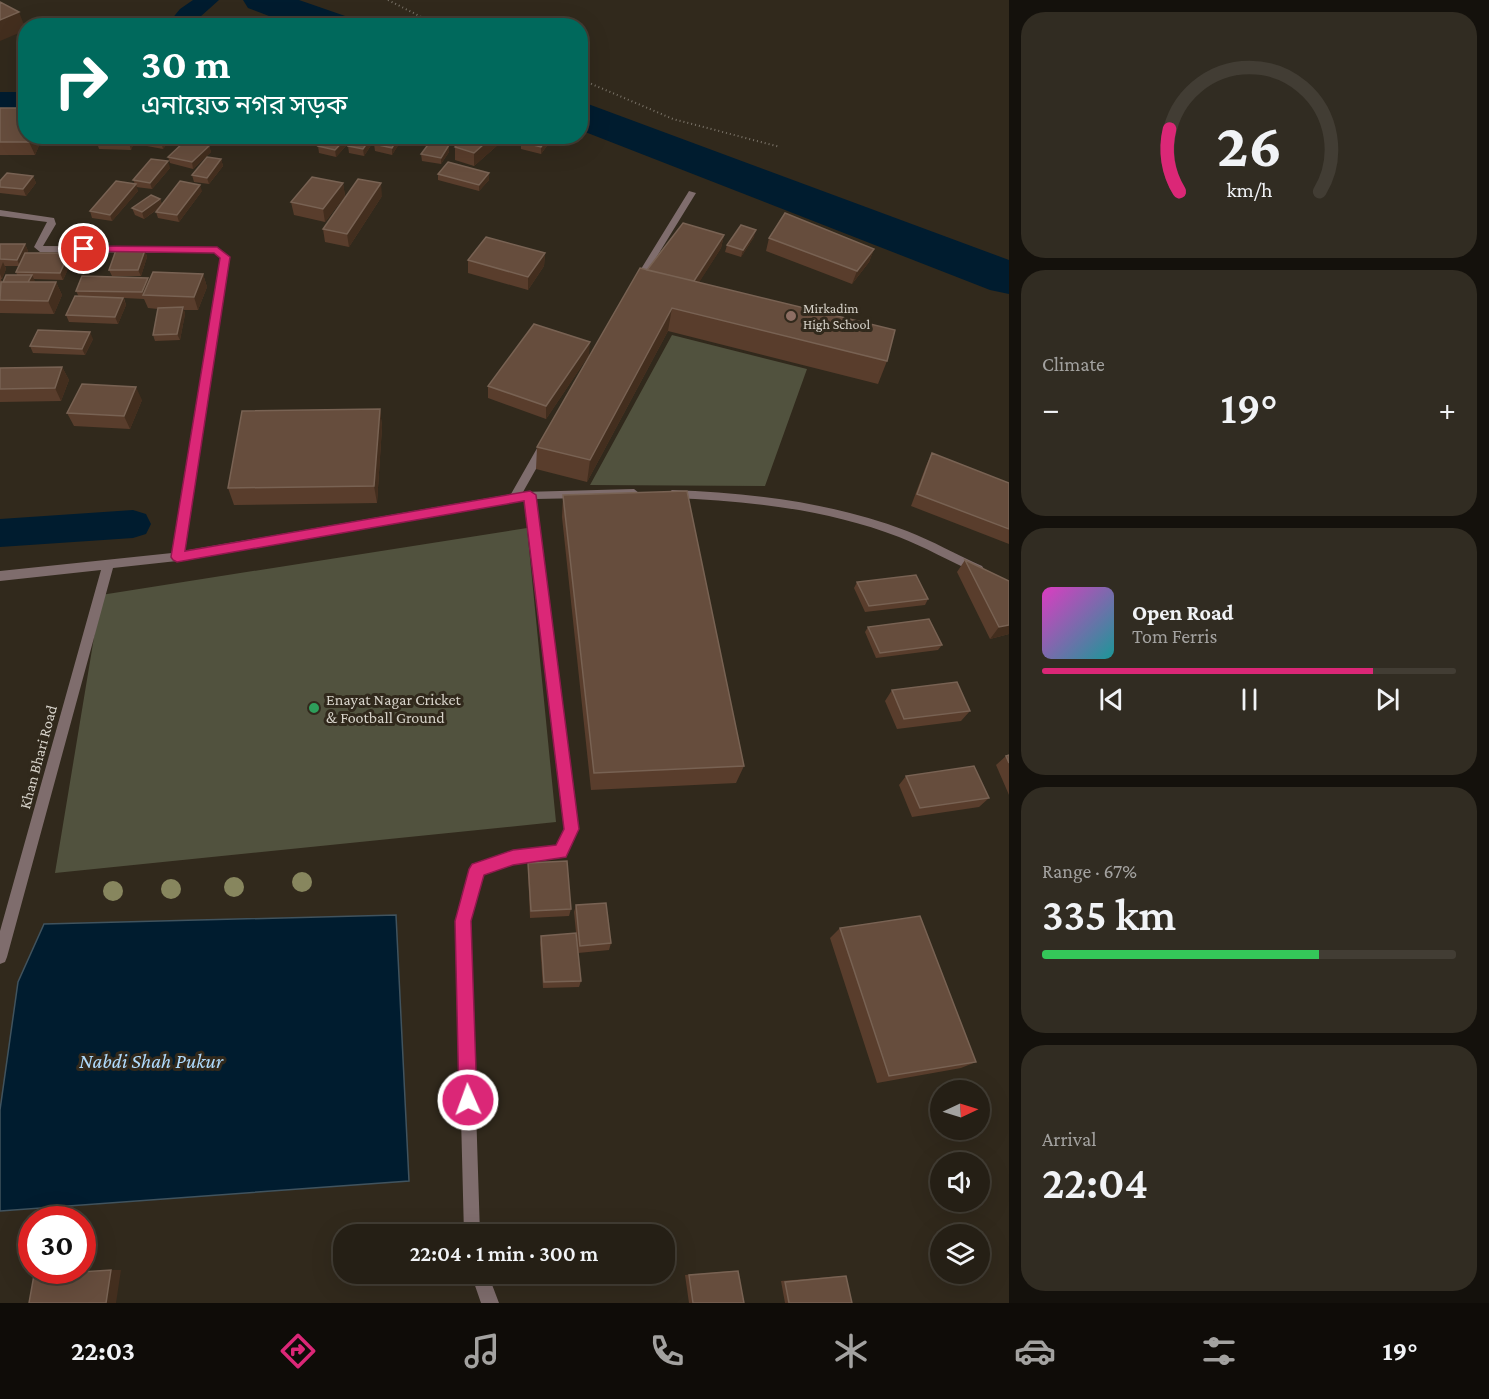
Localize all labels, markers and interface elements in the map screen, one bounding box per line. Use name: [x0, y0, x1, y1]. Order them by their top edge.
text: 30 m: [141, 40, 231, 87]
icon: right: [42, 42, 120, 120]
text: এনায়েত নগর সড়ক: [141, 90, 348, 120]
text: 26: [1216, 110, 1282, 179]
text: km/h: [1226, 178, 1273, 202]
pin: [58, 223, 109, 274]
icon: arrive: [67, 232, 100, 265]
place label: Mirkadim High School: [803, 300, 870, 332]
marker: Mirkadim High School: [784, 309, 798, 323]
text: Climate: [1042, 353, 1105, 375]
text: 19°: [1221, 383, 1277, 433]
text: −: [1042, 390, 1059, 427]
text: +: [1439, 390, 1456, 427]
text: Open Road: [1132, 600, 1234, 625]
text: Tom Ferris: [1132, 625, 1217, 647]
icon: previous: [1095, 683, 1128, 716]
icon: pause: [1233, 683, 1266, 716]
icon: next: [1371, 683, 1404, 716]
place label: Enayat Nagar Cricket & Football Ground: [326, 691, 462, 726]
marker: Enayat Nagar Cricket & Football Ground: [307, 701, 321, 715]
street label: Khan Bhari Road: [16, 703, 60, 811]
text: Range · 67%: [1042, 860, 1137, 882]
text: 335 km: [1042, 890, 1176, 940]
water label: Nabdi Shah Pukur: [79, 1049, 224, 1073]
position arrow: [436, 1068, 500, 1132]
north arrow: [930, 1080, 990, 1140]
map controls: [930, 1080, 990, 1284]
text: Arrival: [1042, 1128, 1096, 1150]
button: sound: [930, 1152, 990, 1212]
text: 22:04: [1042, 1158, 1148, 1208]
speed limit sign: 30: [18, 1206, 96, 1284]
button: layers: [930, 1224, 990, 1284]
text: 22:04 · 1 min · 300 m: [410, 1241, 598, 1266]
icon: directions: [277, 1330, 319, 1372]
icon: music: [461, 1330, 503, 1372]
icon: phone: [646, 1330, 688, 1372]
icon: climate: [830, 1330, 872, 1372]
icon: car: [1014, 1330, 1056, 1372]
icon: filters: [1198, 1330, 1240, 1372]
text: 22:03: [71, 1336, 135, 1366]
text: 19°: [1383, 1336, 1418, 1366]

